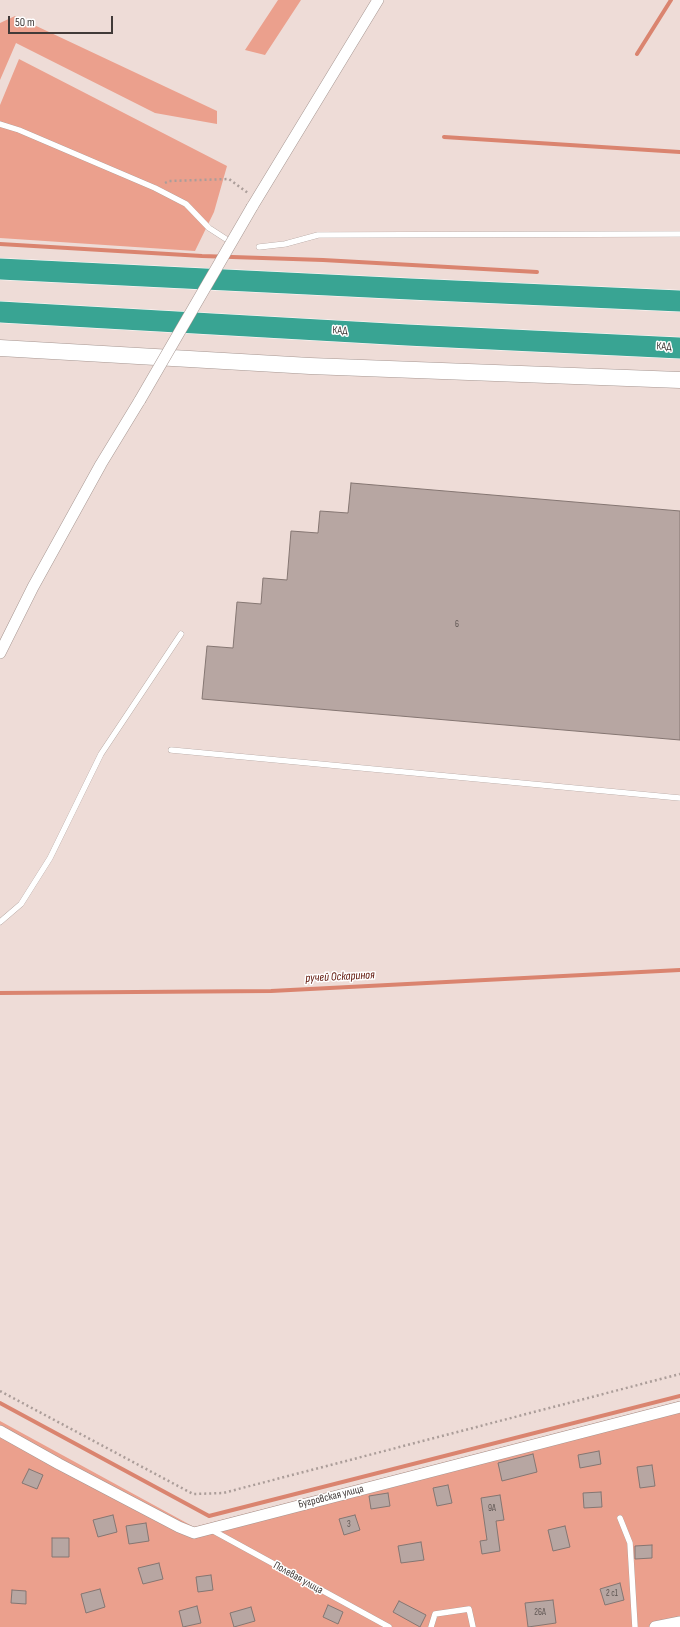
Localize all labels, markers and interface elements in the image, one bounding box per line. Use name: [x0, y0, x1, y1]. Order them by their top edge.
scale bar: [10, 8, 115, 34]
text: 50 m: [15, 15, 35, 30]
street label: КАД: [332, 324, 348, 338]
street label: КАД: [656, 340, 672, 354]
house number: 6: [455, 620, 459, 630]
water label: ручей Оскариноя: [305, 968, 375, 986]
street label: Бугровская улица: [297, 1483, 365, 1511]
house number: 9А: [488, 1504, 496, 1514]
house number: 3: [347, 1520, 351, 1530]
street label: Полевая улица: [271, 1559, 325, 1597]
house number: 2 с1: [606, 1589, 618, 1599]
house number: 26А: [534, 1608, 546, 1618]

